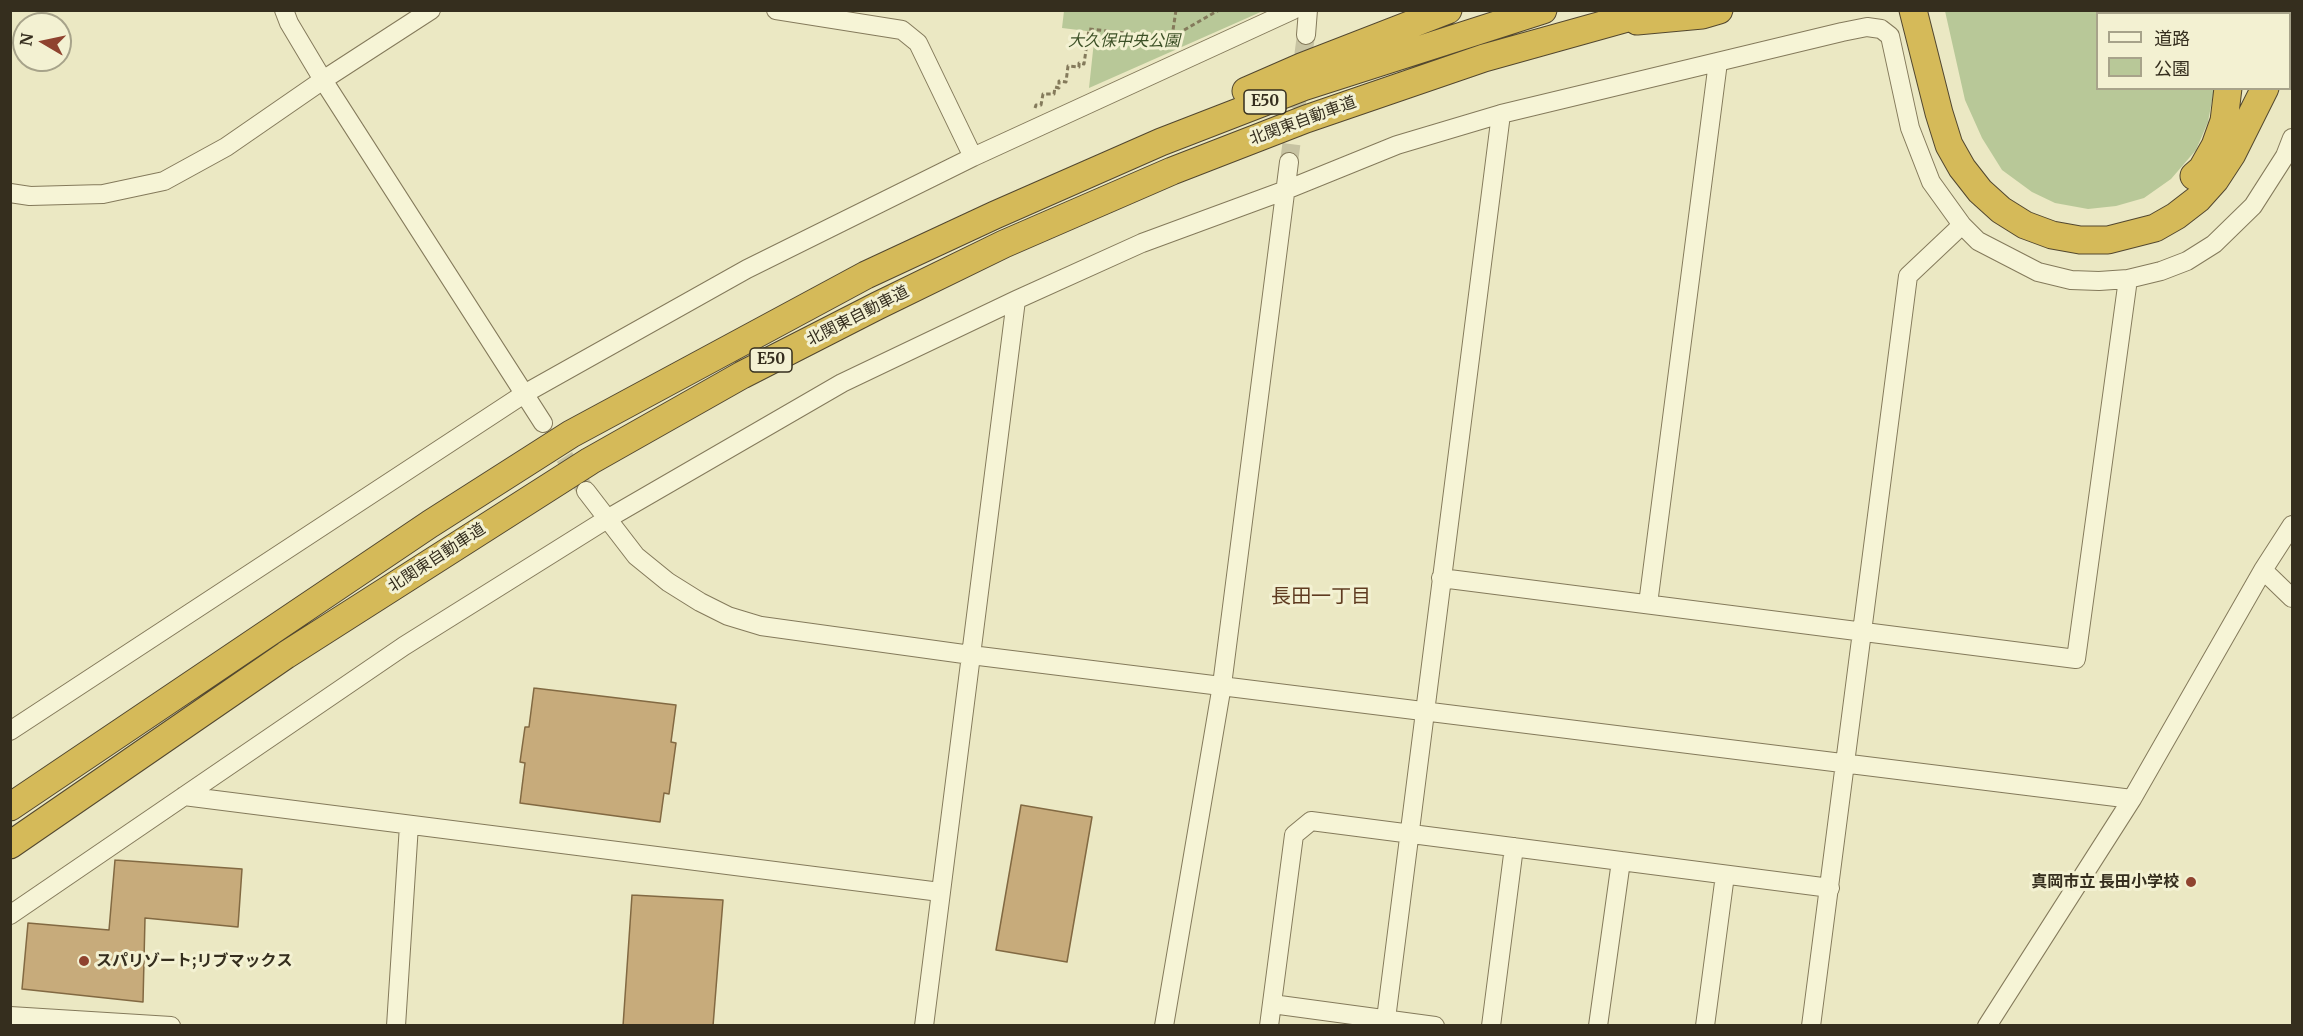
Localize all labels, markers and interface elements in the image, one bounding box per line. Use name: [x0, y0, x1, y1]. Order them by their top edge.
north arrow: [12, 12, 72, 72]
legend: [2096, 12, 2291, 90]
text: 道路: [2154, 27, 2190, 50]
park label: 大久保中央公園: [1068, 31, 1180, 51]
text: N: [15, 32, 37, 47]
text: 公園: [2154, 57, 2190, 80]
road number: E50: [1244, 90, 1286, 114]
street label: 北関東自動車道: [1247, 93, 1359, 149]
street label: 北関東自動車道: [804, 282, 912, 350]
road number: E50: [750, 348, 792, 372]
street label: 北関東自動車道: [385, 519, 489, 597]
district label: 長田一丁目: [1271, 585, 1371, 609]
place label: 真岡市立 長田小学校: [2031, 872, 2179, 892]
marker: 真岡市立 長田小学校: [2184, 875, 2198, 889]
place label: スパリゾート;リブマックス: [96, 951, 293, 971]
marker: スパリゾート;リブマックス: [77, 954, 91, 968]

